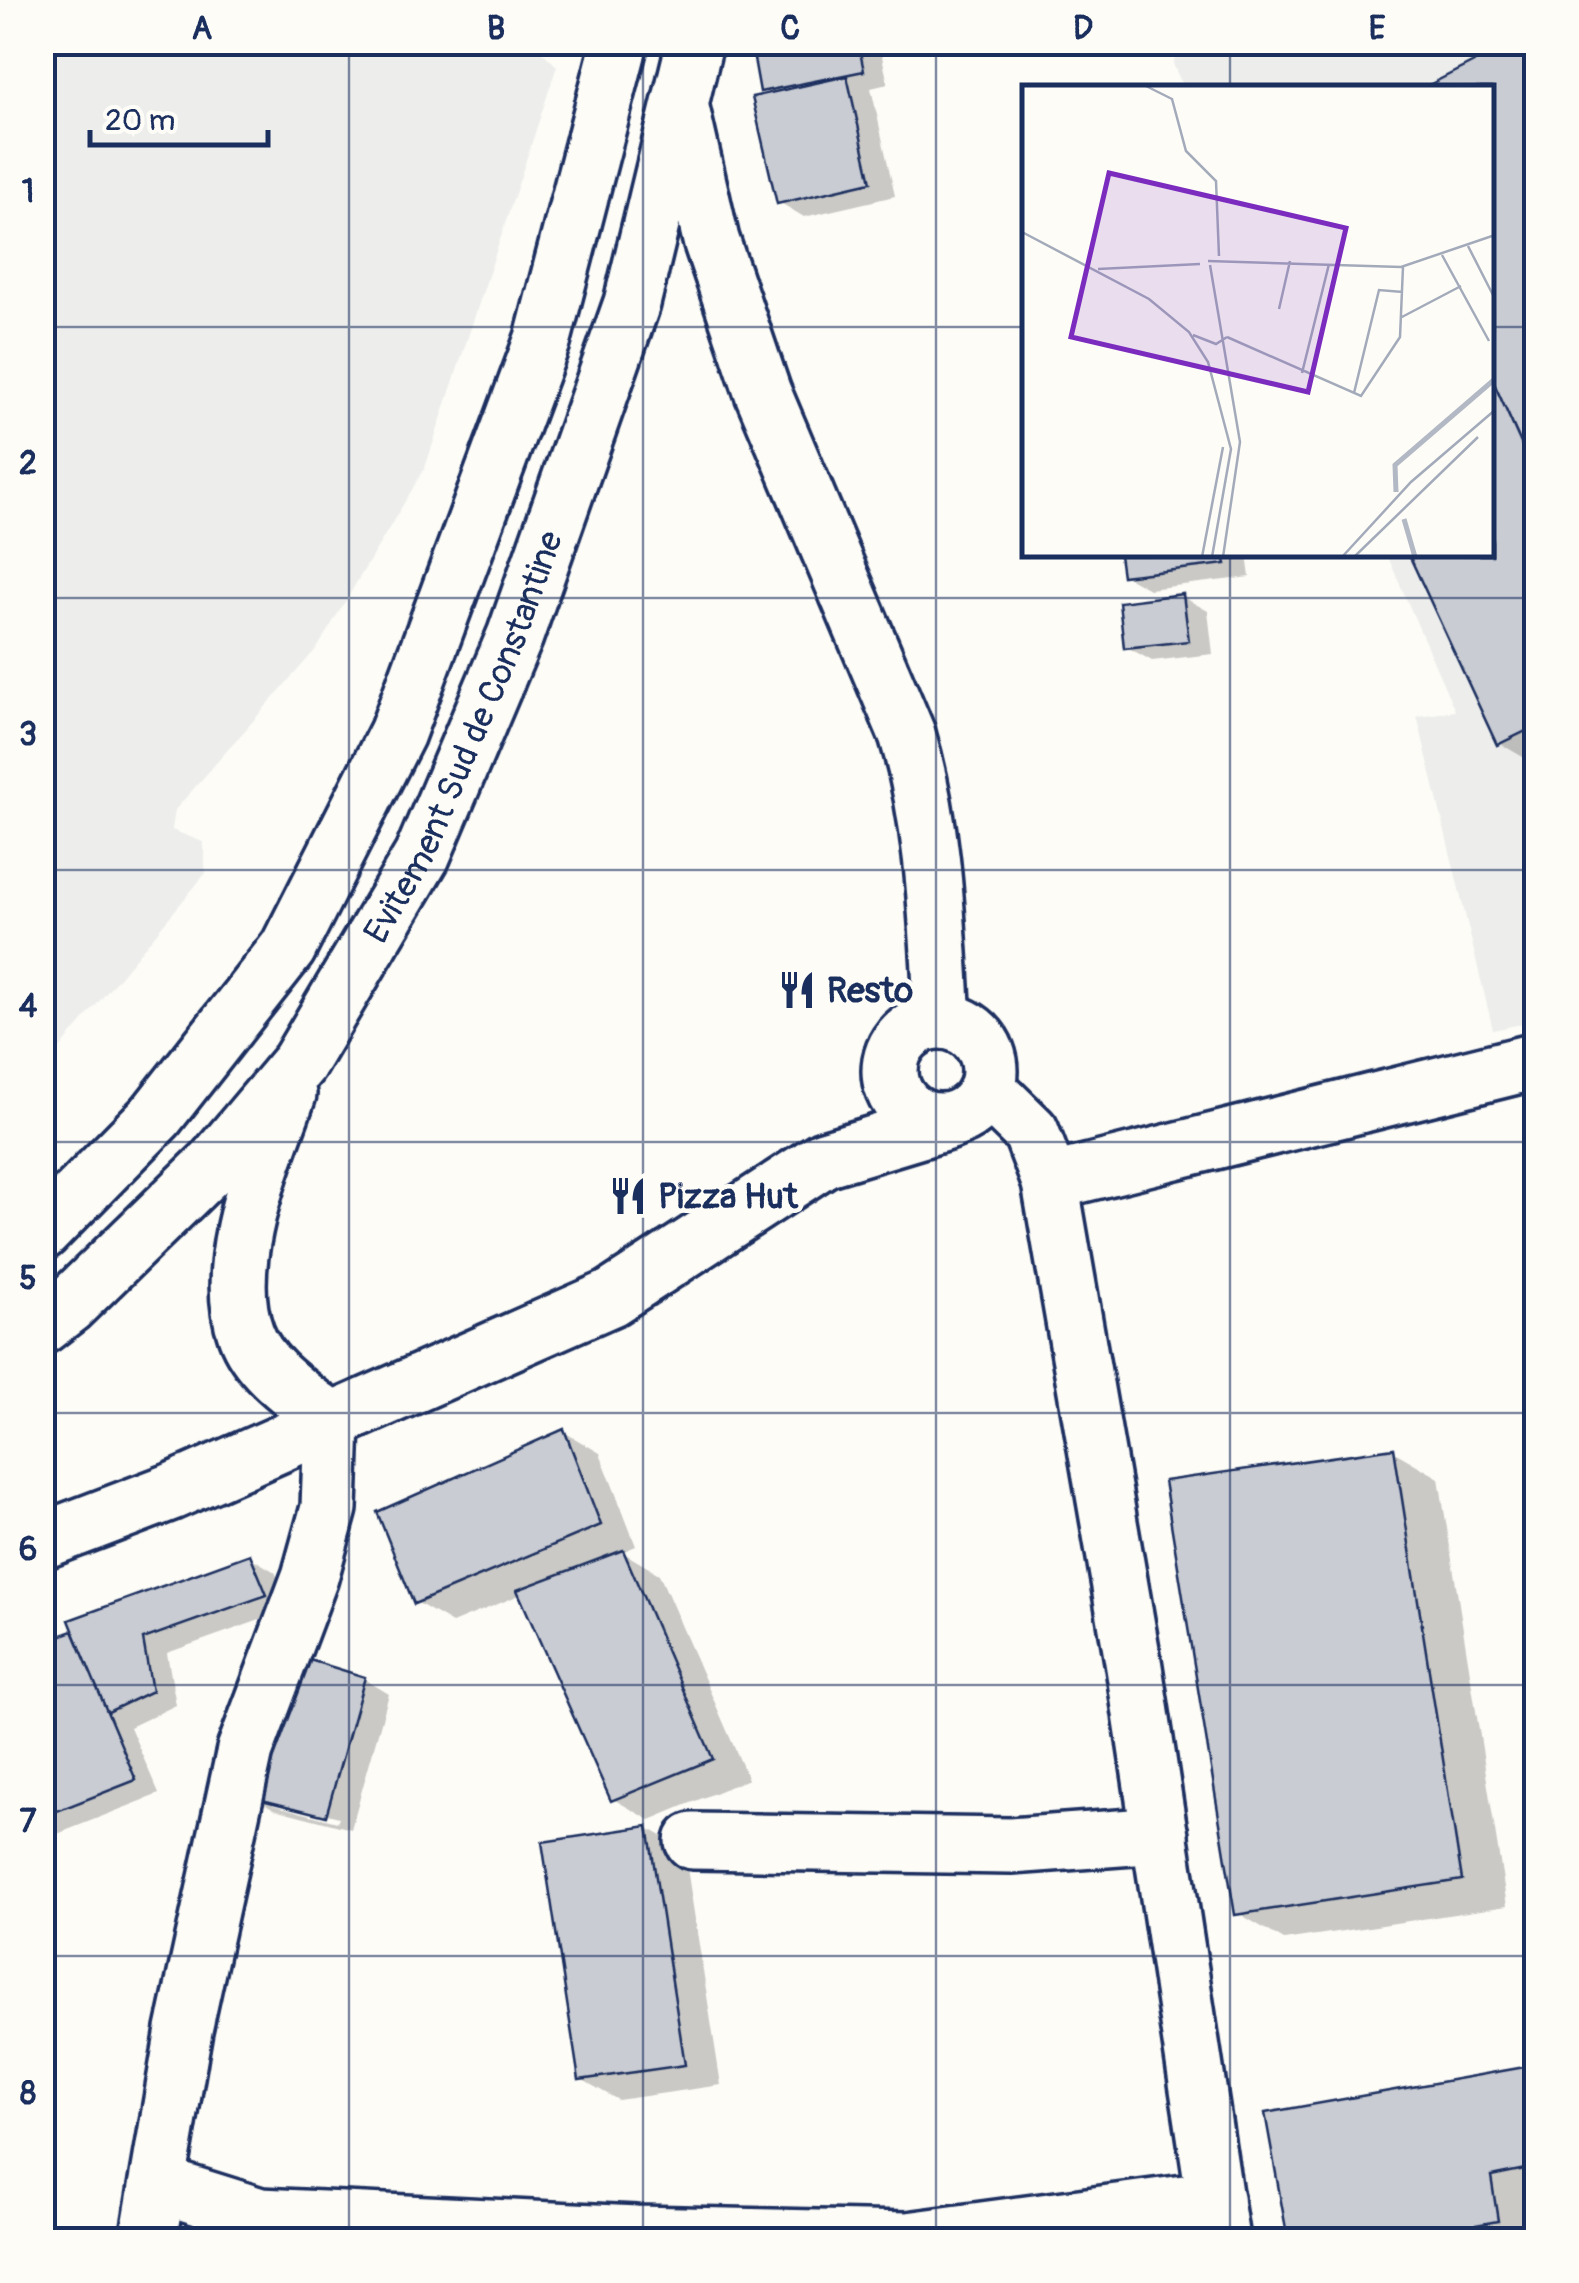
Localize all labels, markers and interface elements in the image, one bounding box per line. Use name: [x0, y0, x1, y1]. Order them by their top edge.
text: A: [192, 9, 213, 49]
text: B: [487, 9, 505, 49]
text: C: [780, 9, 800, 49]
text: D: [1073, 9, 1093, 49]
text: E: [1369, 9, 1386, 49]
scale bar: [90, 85, 268, 147]
inset map: [1022, 85, 1494, 558]
text: 20 m: [105, 102, 175, 139]
text: 1: [22, 172, 34, 212]
text: 2: [19, 444, 37, 484]
street label: Evitement Sud de Constantine: [354, 525, 573, 951]
text: 3: [19, 715, 37, 755]
restaurant icon: Resto: [776, 969, 818, 1011]
place label: Resto: [827, 969, 913, 1013]
text: 4: [19, 987, 38, 1027]
restaurant icon: Pizza Hut: [607, 1175, 649, 1217]
place label: Pizza Hut: [658, 1175, 799, 1219]
text: 5: [19, 1259, 37, 1299]
text: 6: [19, 1530, 37, 1570]
text: 7: [20, 1802, 37, 1842]
text: 8: [20, 2074, 36, 2114]

